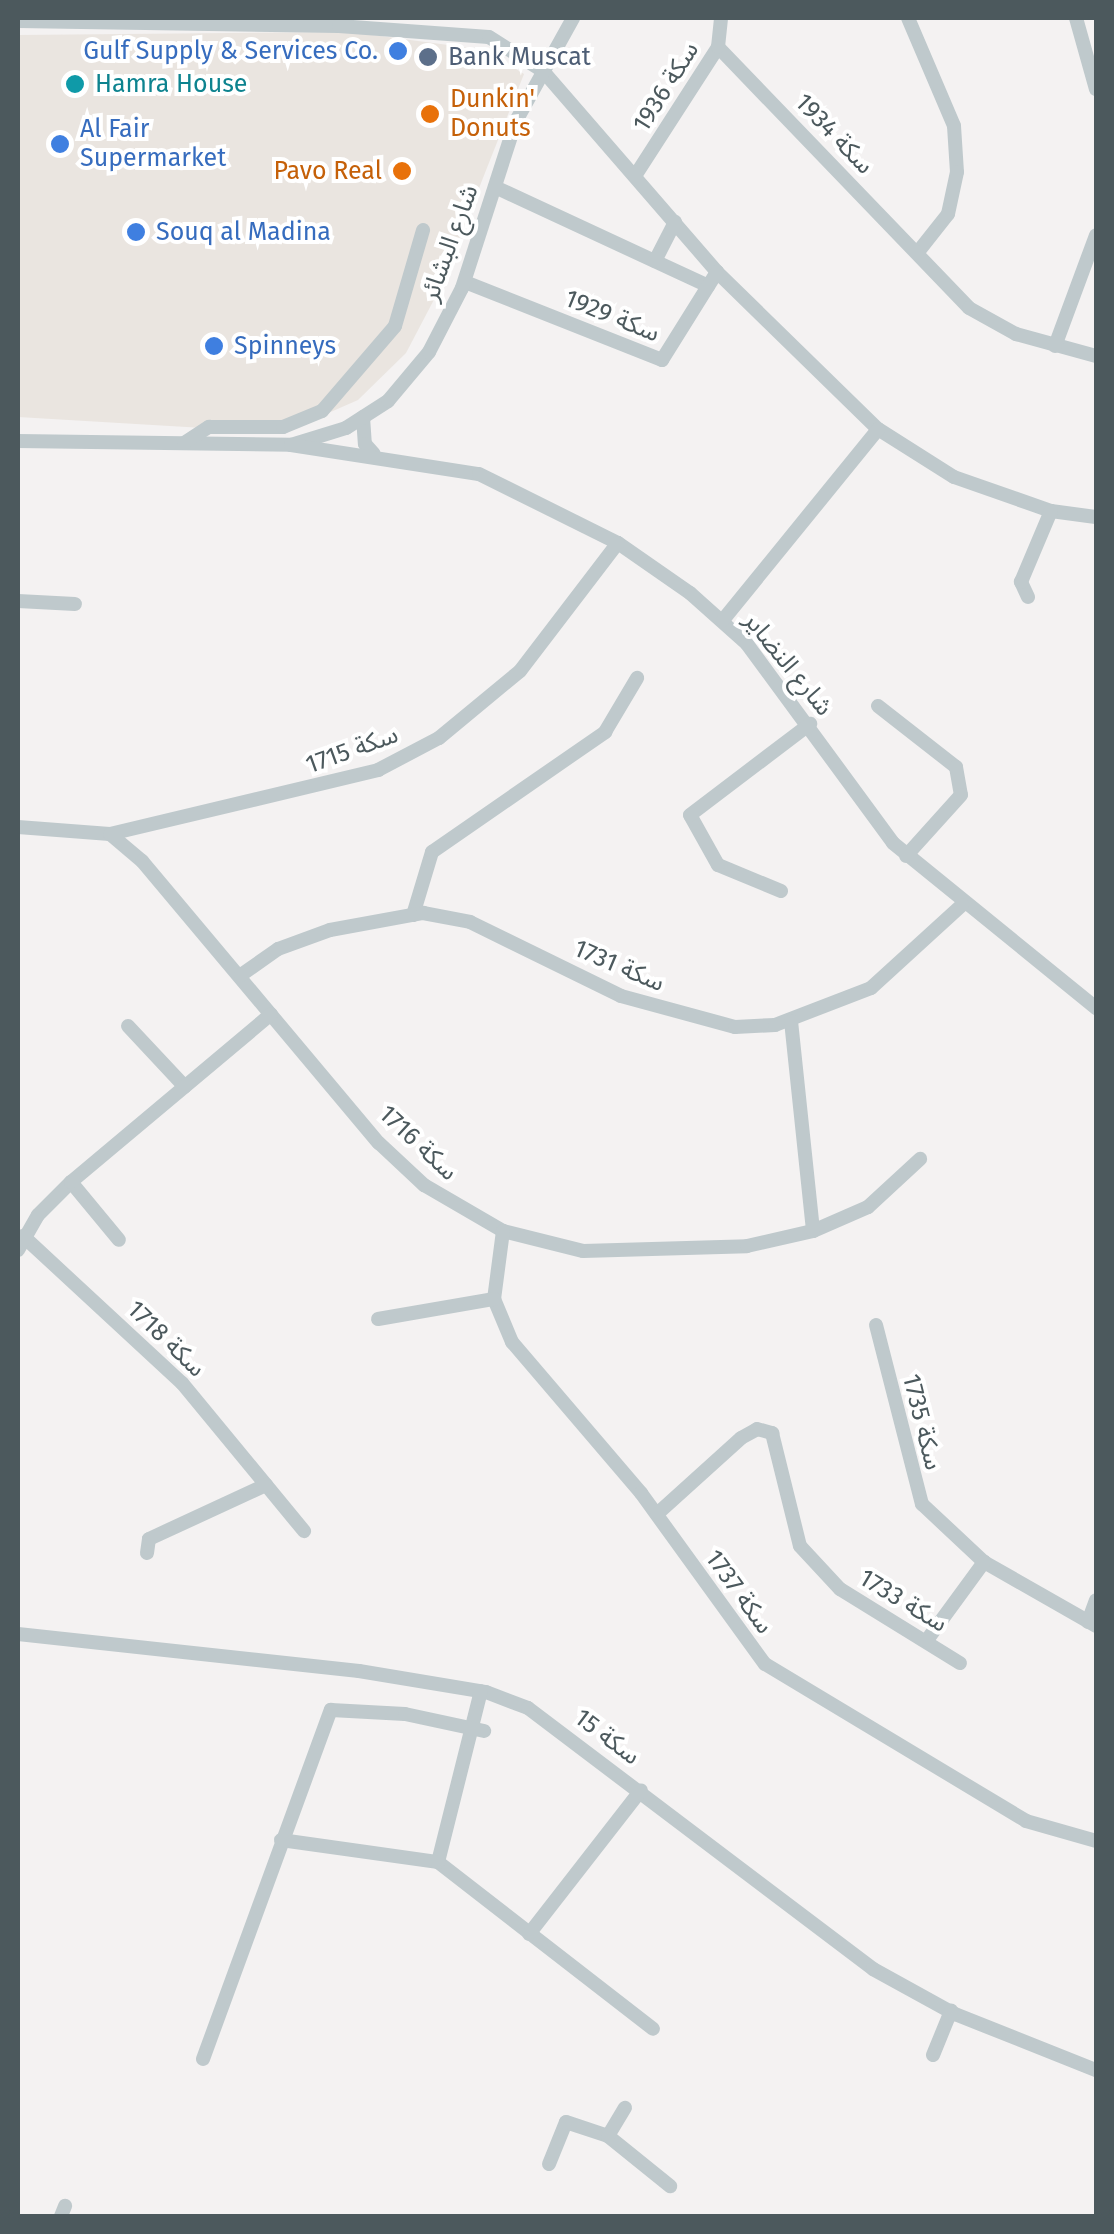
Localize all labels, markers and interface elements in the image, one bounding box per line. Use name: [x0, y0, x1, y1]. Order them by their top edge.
place label: Gulf Supply & Services Co.: [83, 36, 378, 66]
street label: سكة 1936: [627, 37, 705, 137]
marker: Gulf Supply & Services Co.: [387, 40, 409, 62]
place label: Bank Muscat: [448, 42, 591, 72]
marker: Bank Muscat: [417, 46, 439, 68]
place label: Hamra House: [95, 69, 247, 99]
marker: Hamra House: [64, 73, 86, 95]
place label: Dunkin' Donuts: [450, 85, 535, 144]
street label: سكة 1934: [788, 88, 880, 180]
marker: Dunkin' Donuts: [419, 103, 441, 125]
place label: Al Fair Supermarket: [80, 115, 226, 174]
marker: Al Fair Supermarket: [49, 133, 71, 155]
place label: Pavo Real: [273, 156, 382, 186]
marker: Pavo Real: [391, 160, 413, 182]
street label: شارع البشائر: [415, 181, 485, 305]
place label: Souq al Madina: [156, 217, 331, 247]
marker: Souq al Madina: [125, 221, 147, 243]
street label: سكة 1929: [560, 283, 664, 349]
place label: Spinneys: [234, 331, 336, 361]
marker: Spinneys: [203, 335, 225, 357]
street label: شارع النضاير: [737, 606, 839, 722]
street label: سكة 1715: [302, 720, 402, 780]
street label: سكة 1731: [569, 934, 669, 998]
street label: سكة 1716: [372, 1099, 464, 1187]
street label: سكة 1718: [121, 1294, 211, 1384]
street label: سكة 1735: [896, 1371, 948, 1473]
street label: سكة 1737: [699, 1544, 779, 1640]
street label: سكة 1733: [853, 1563, 953, 1639]
street label: سكة 15: [568, 1703, 646, 1771]

